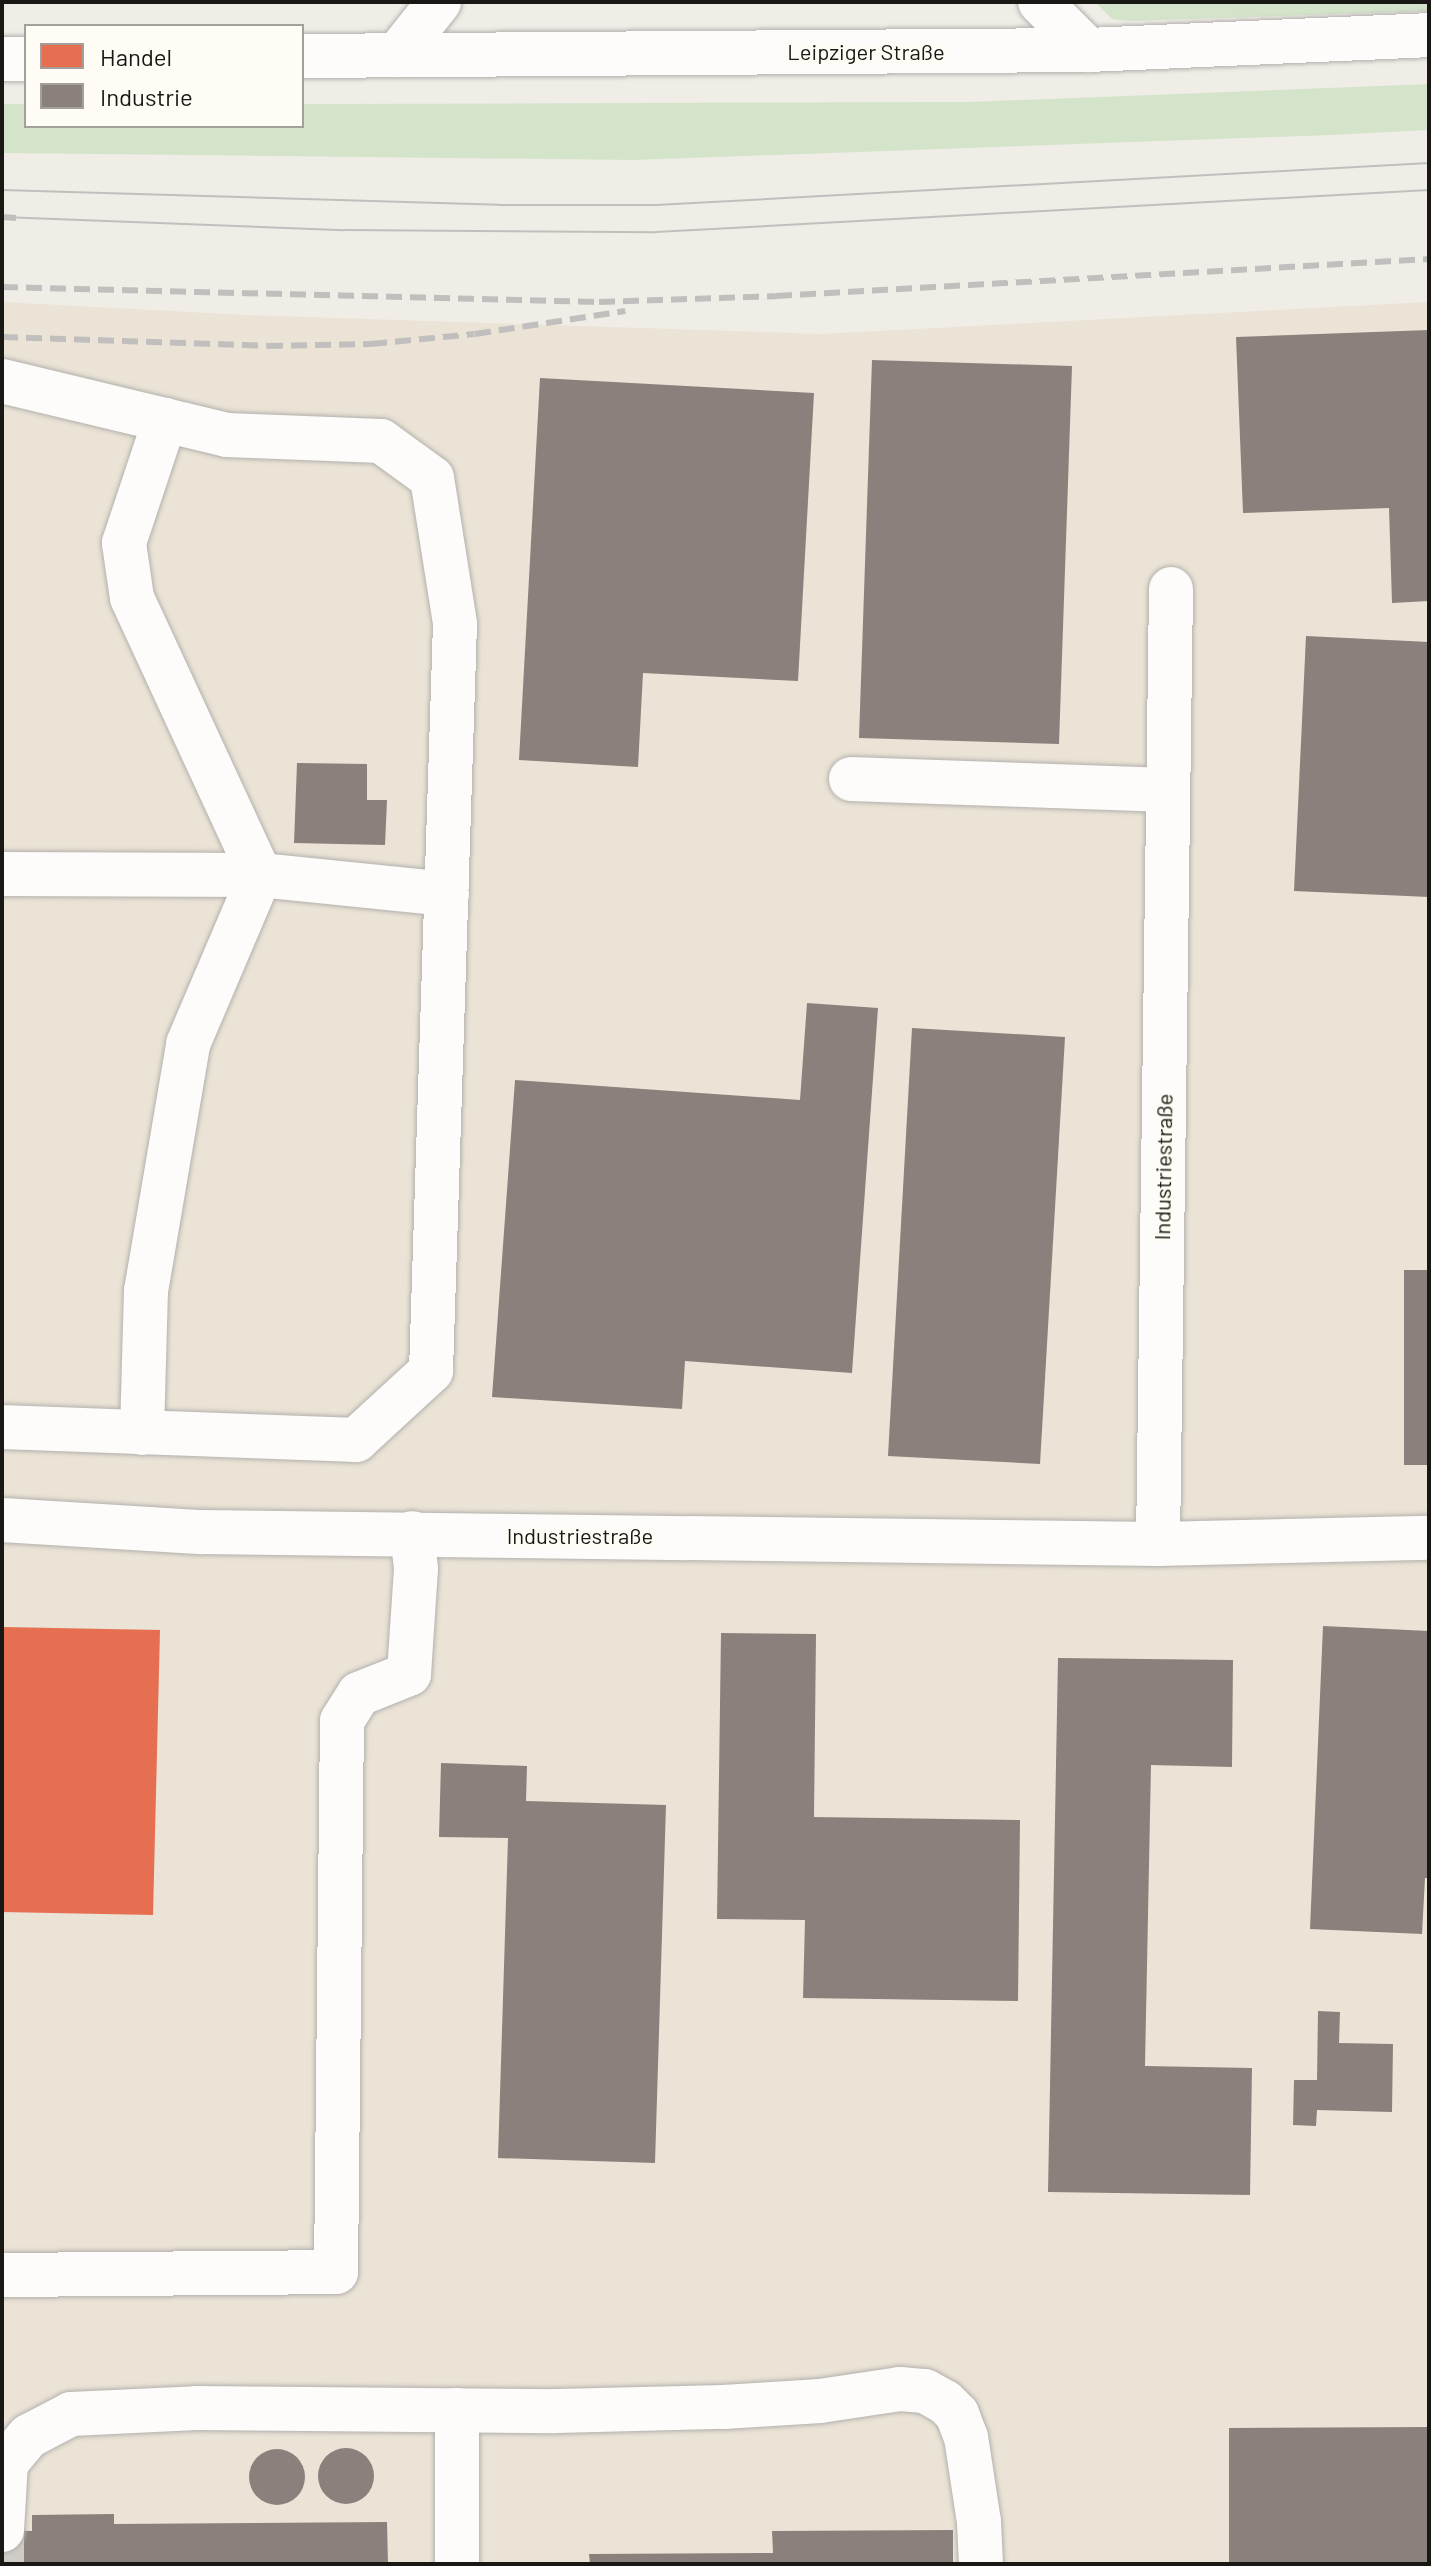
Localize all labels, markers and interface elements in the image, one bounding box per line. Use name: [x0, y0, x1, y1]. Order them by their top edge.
legend: [24, 24, 304, 128]
street label: Leipziger Straße: [787, 39, 945, 65]
text: Handel: [100, 42, 172, 71]
text: Industrie: [100, 82, 193, 111]
street label: Industriestraße: [1149, 1093, 1177, 1241]
street label: Industriestraße: [507, 1523, 653, 1549]

